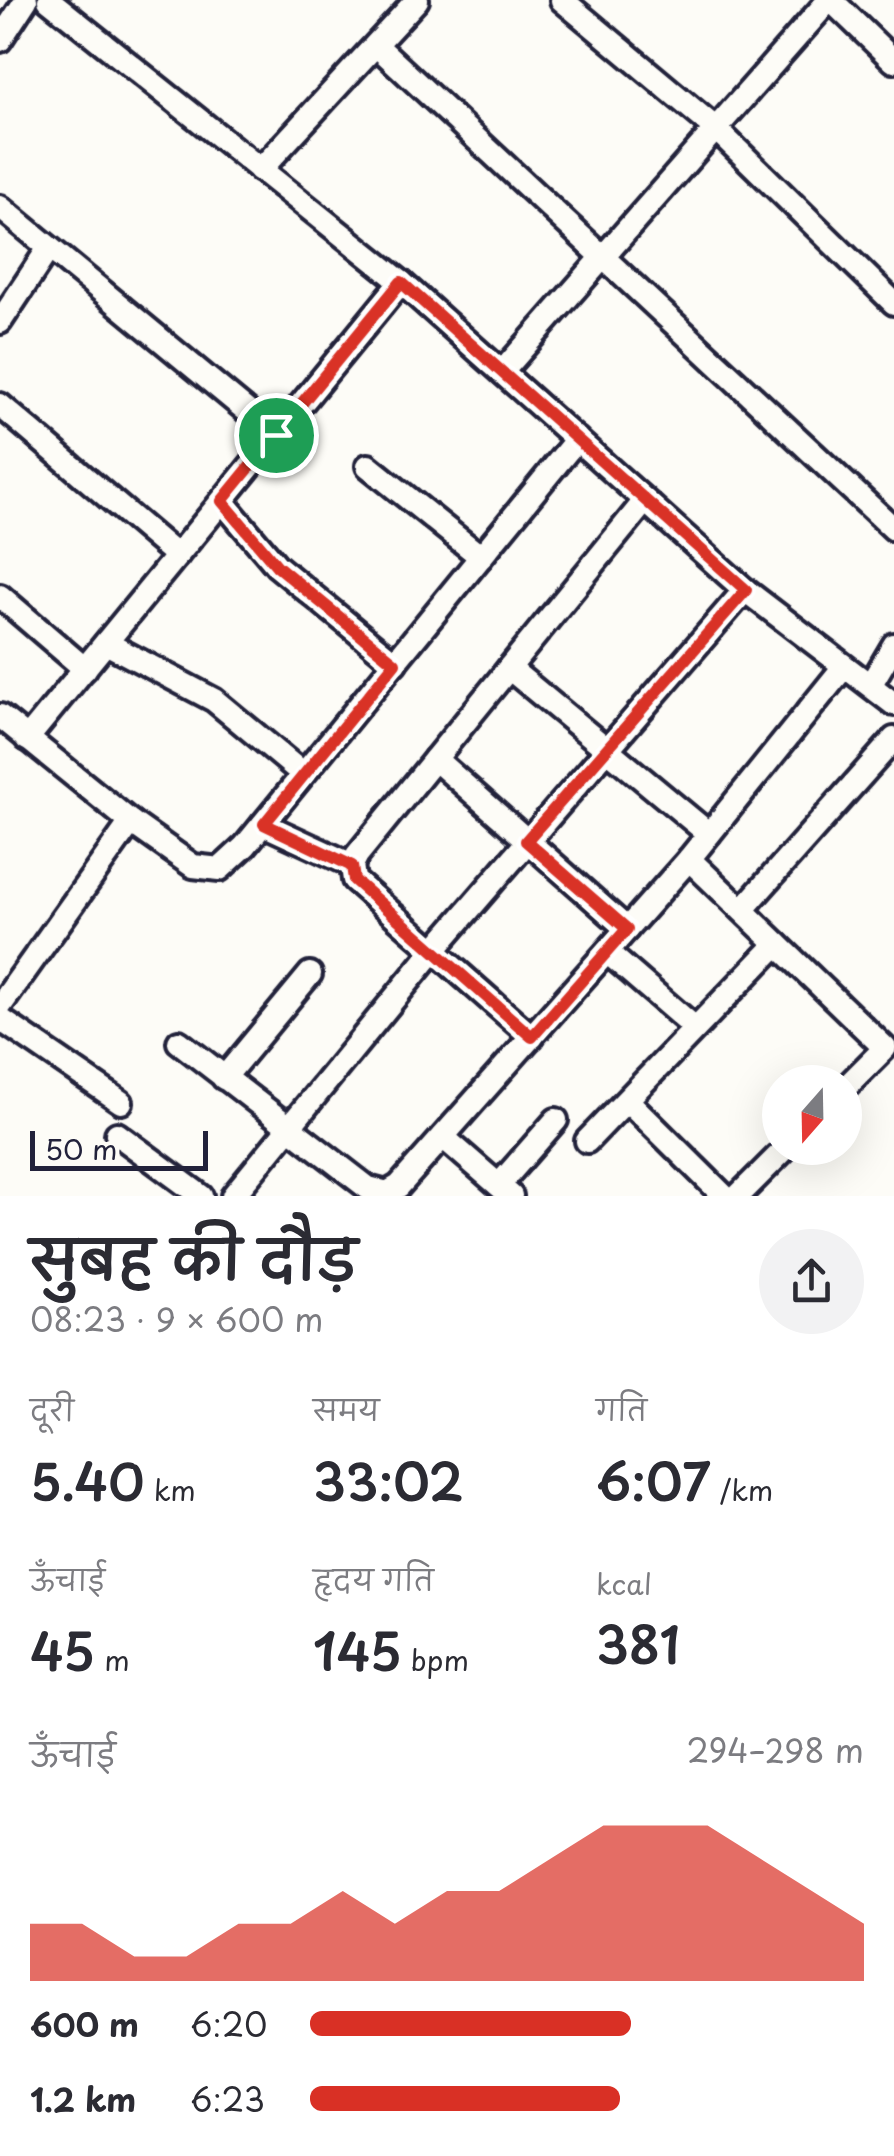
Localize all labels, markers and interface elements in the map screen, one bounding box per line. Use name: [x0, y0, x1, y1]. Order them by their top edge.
pin: [234, 393, 319, 478]
icon: arrive: [249, 408, 304, 463]
north arrow: [762, 1065, 862, 1165]
map controls: [762, 1065, 862, 1165]
scale bar: [30, 1126, 208, 1170]
text: 50 m: [45, 1127, 118, 1170]
text: सुबह की दौड़: [30, 1216, 357, 1299]
button: share: [759, 1229, 864, 1334]
text: 08:23 · 9 × 600 m: [30, 1295, 323, 1343]
text: दूरी: [30, 1388, 74, 1431]
text: समय: [313, 1388, 380, 1431]
text: गति: [596, 1388, 647, 1431]
text: 5.40: [30, 1442, 145, 1518]
text: 33:02: [313, 1442, 464, 1518]
text: 6:07: [596, 1442, 711, 1518]
text: km: [145, 1468, 196, 1511]
text: /km: [711, 1468, 773, 1511]
text: ऊँचाई: [30, 1558, 105, 1601]
text: हृदय गति: [313, 1558, 434, 1601]
text: kcal: [596, 1562, 652, 1605]
text: 381: [596, 1605, 680, 1681]
text: 45: [30, 1612, 95, 1688]
text: 145: [313, 1612, 402, 1688]
text: m: [95, 1638, 130, 1681]
text: bpm: [402, 1638, 469, 1681]
text: 294–298 m: [687, 1726, 864, 1774]
text: ऊँचाई: [30, 1730, 116, 1778]
text: 600 m: [30, 2000, 139, 2048]
text: 6:20: [190, 2000, 267, 2048]
text: 1.2 km: [30, 2075, 136, 2123]
text: 6:23: [190, 2075, 265, 2123]

